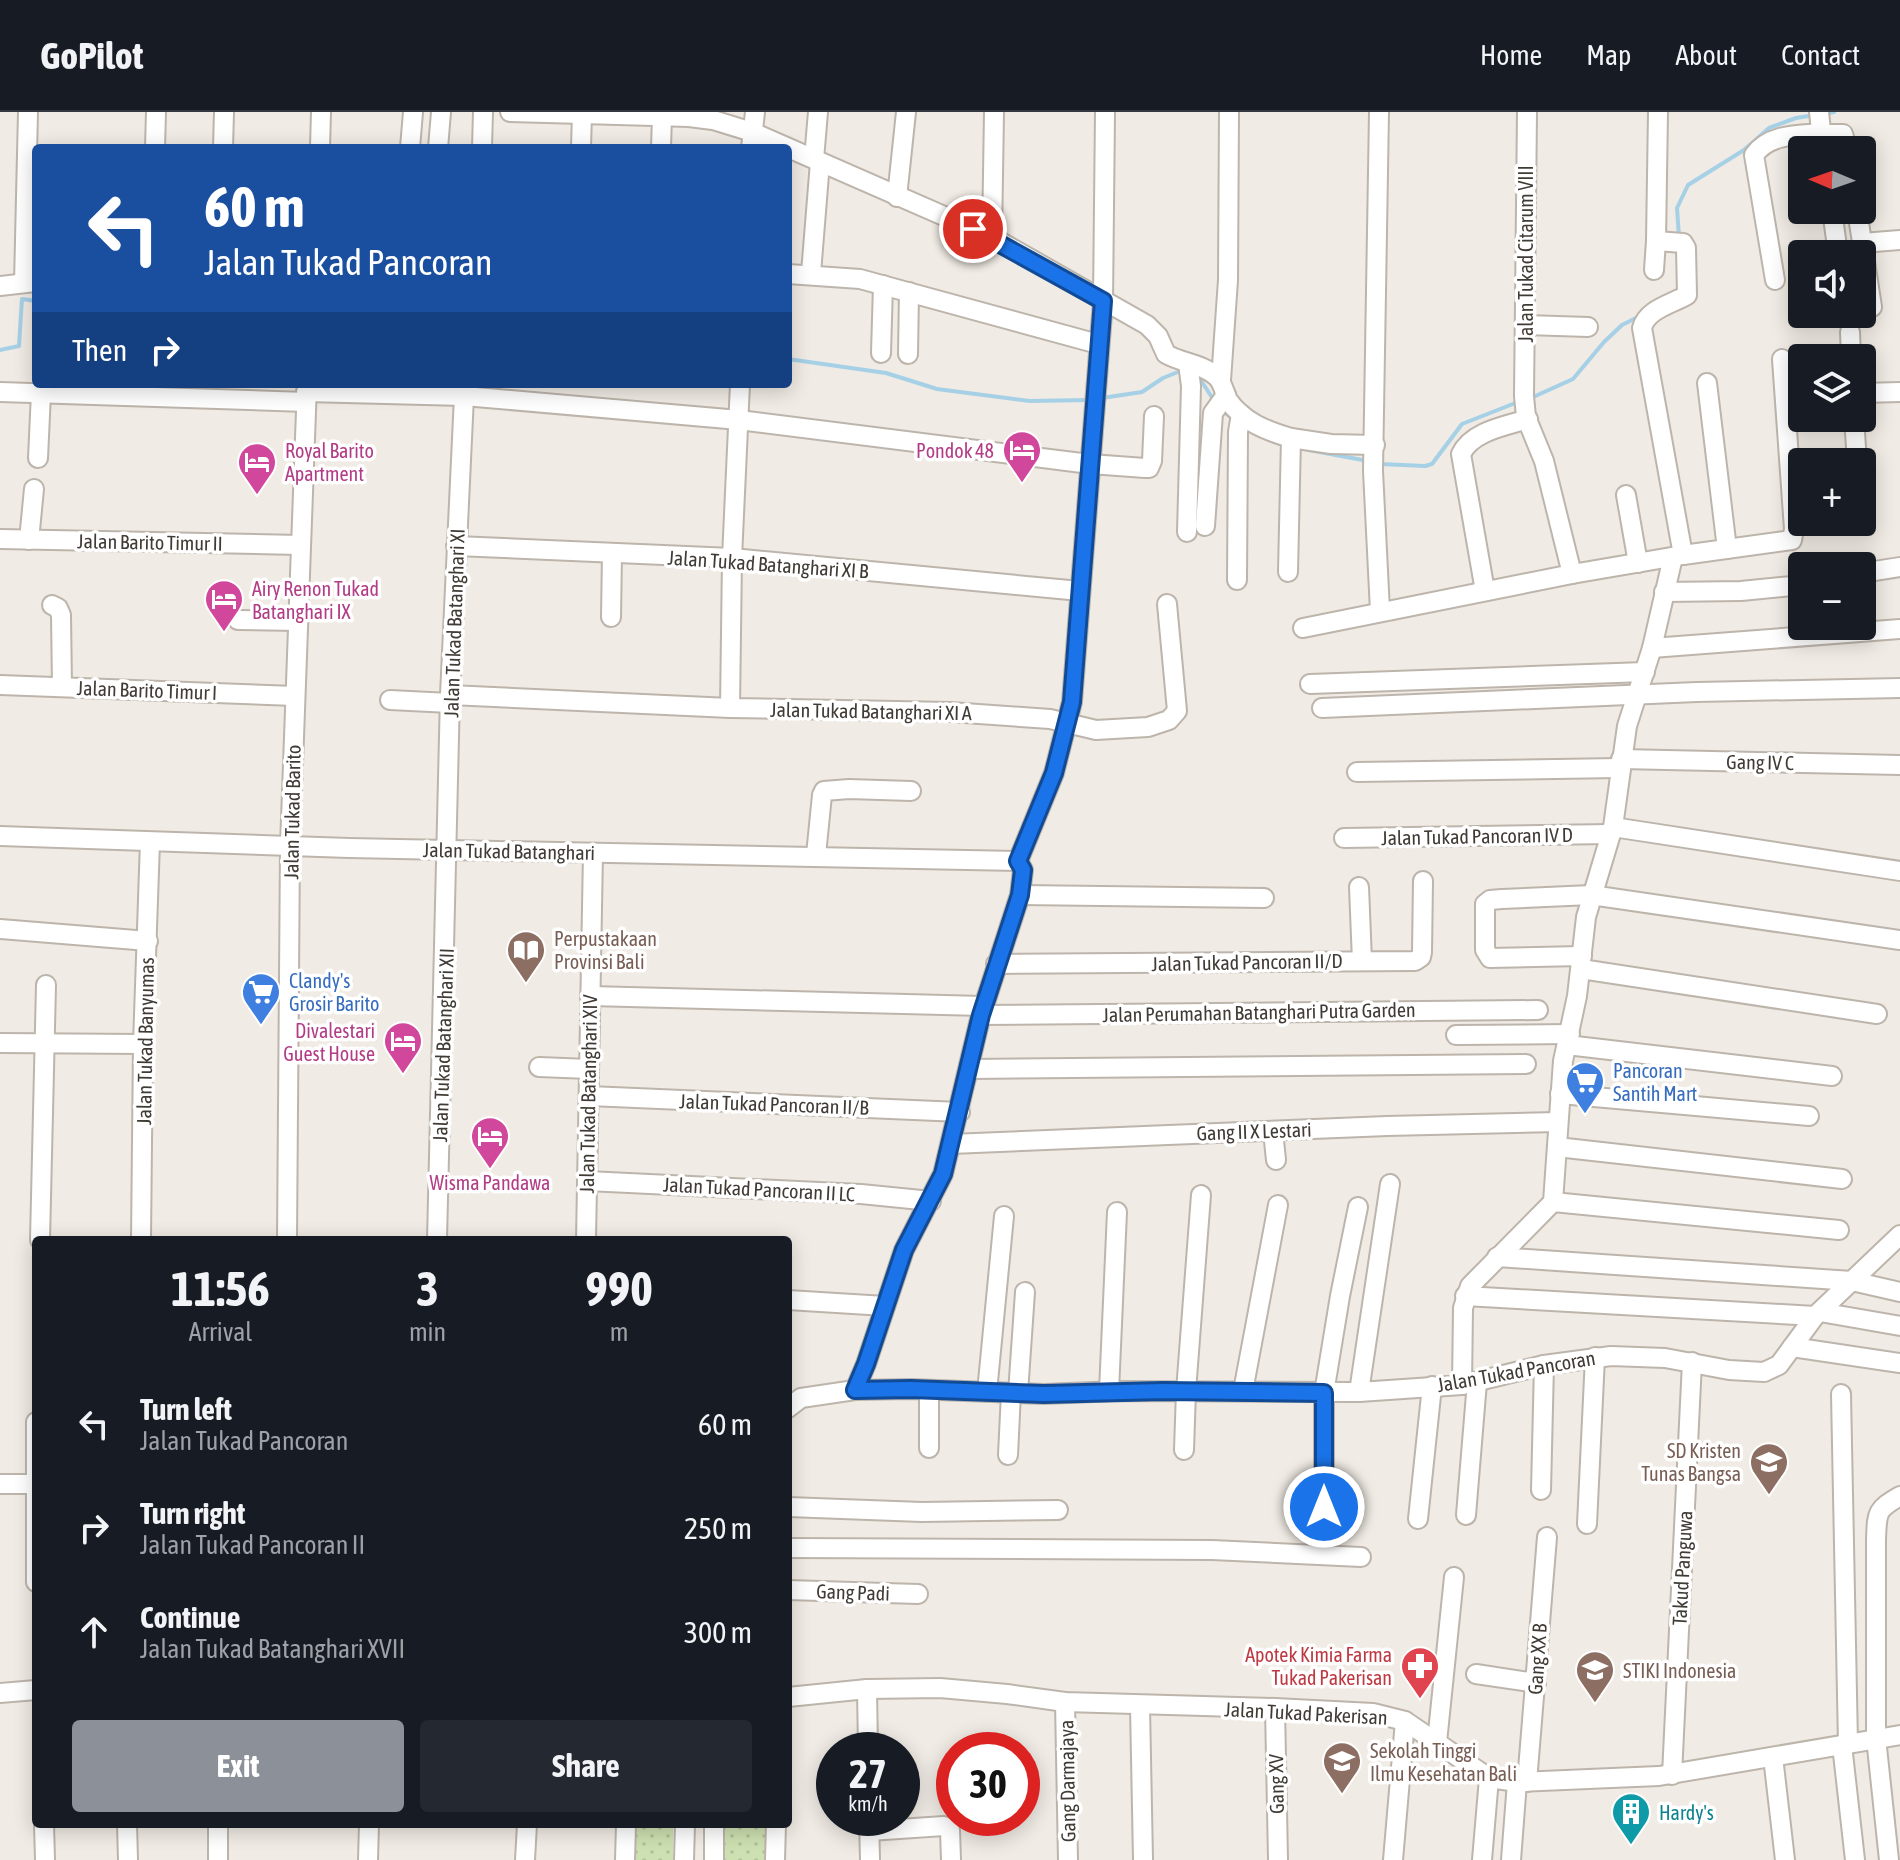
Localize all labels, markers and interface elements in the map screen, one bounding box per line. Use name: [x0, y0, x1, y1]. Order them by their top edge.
text: GoPilot: [40, 34, 143, 77]
text: Home: [1480, 39, 1542, 71]
text: Map: [1586, 39, 1631, 71]
text: About: [1675, 39, 1737, 71]
text: Contact: [1781, 39, 1860, 71]
north arrow: [1788, 136, 1876, 224]
map controls: [1788, 136, 1876, 640]
street label: Jalan Tukad Citarum VIII: [1514, 166, 1537, 342]
text: 60 m: [204, 175, 305, 239]
icon: left: [72, 176, 176, 280]
pin: [939, 195, 1007, 263]
icon: arrive: [951, 207, 995, 251]
button: sound: [1788, 240, 1876, 328]
text: Jalan Tukad Pancoran: [204, 241, 492, 283]
icon: right: [143, 328, 187, 372]
text: Then: [72, 333, 127, 367]
button: layers: [1788, 344, 1876, 432]
hotel icon: Pondok 48: [1001, 429, 1043, 484]
place label: Royal Barito Apartment: [285, 439, 374, 485]
place label: Pondok 48: [916, 439, 994, 462]
hotel icon: Royal Barito Apartment: [236, 441, 278, 496]
button: +: [1788, 448, 1876, 536]
street label: Jalan Tukad Batanghari XI: [439, 528, 469, 718]
street label: Jalan Barito Timur II: [77, 529, 223, 555]
street label: Jalan Tukad Batanghari XI B: [667, 546, 870, 583]
button: −: [1788, 552, 1876, 640]
place label: Airy Renon Tukad Batanghari IX: [252, 577, 379, 623]
hotel icon: Airy Renon Tukad Batanghari IX: [203, 578, 245, 633]
street label: Jalan Barito Timur I: [76, 676, 218, 704]
street label: Jalan Tukad Batanghari XI A: [770, 698, 972, 724]
street label: Jalan Tukad Barito: [279, 744, 305, 880]
street label: Gang IV C: [1726, 750, 1794, 774]
street label: Jalan Tukad Pancoran IV D: [1381, 823, 1573, 849]
street label: Jalan Tukad Batanghari: [423, 838, 595, 864]
place label: Perpustakaan Provinsi Bali: [554, 927, 657, 973]
library icon: Perpustakaan Provinsi Bali: [505, 929, 547, 984]
street label: Jalan Tukad Batanghari XII: [428, 948, 458, 1142]
street label: Jalan Tukad Pancoran II/D: [1151, 949, 1343, 975]
street label: Jalan Tukad Banyumas: [132, 957, 158, 1125]
place label: Clandy's Grosir Barito: [289, 969, 379, 1015]
supermarket icon: Clandy's Grosir Barito: [240, 971, 282, 1026]
street label: Jalan Tukad Batanghari XIV: [575, 994, 601, 1194]
street label: Jalan Perumahan Batanghari Putra Garden: [1102, 998, 1416, 1026]
place label: Divalestari Guest House: [283, 1019, 375, 1065]
hotel icon: Divalestari Guest House: [382, 1020, 424, 1075]
place label: Pancoran Santih Mart: [1613, 1059, 1698, 1105]
supermarket icon: Pancoran Santih Mart: [1564, 1060, 1606, 1115]
street label: Jalan Tukad Pancoran II/B: [679, 1089, 870, 1119]
hotel icon: Wisma Pandawa: [469, 1115, 511, 1170]
street label: Gang II X Lestari: [1196, 1117, 1312, 1145]
place label: Wisma Pandawa: [430, 1171, 550, 1194]
street label: Jalan Tukad Pancoran II LC: [662, 1172, 856, 1206]
text: 11:56: [171, 1261, 270, 1316]
text: 3: [416, 1261, 439, 1316]
text: 990: [585, 1261, 653, 1316]
text: Arrival: [189, 1317, 252, 1347]
text: min: [409, 1317, 446, 1347]
text: m: [610, 1317, 628, 1347]
street label: Jalan Tukad Pancoran: [1435, 1346, 1597, 1396]
text: Turn left: [140, 1392, 232, 1426]
icon: left: [72, 1402, 116, 1446]
text: 60 m: [698, 1407, 752, 1441]
text: Jalan Tukad Pancoran: [140, 1426, 348, 1456]
place label: SD Kristen Tunas Bangsa: [1641, 1439, 1741, 1485]
school or university icon: SD Kristen Tunas Bangsa: [1748, 1441, 1790, 1496]
position arrow: [1282, 1465, 1366, 1549]
text: Turn right: [140, 1496, 246, 1530]
icon: right: [72, 1506, 116, 1550]
street label: Takud Panguwa: [1668, 1510, 1696, 1626]
text: 250 m: [684, 1511, 752, 1545]
text: Jalan Tukad Pancoran II: [140, 1530, 365, 1560]
street label: Gang Padi: [816, 1579, 890, 1605]
text: Continue: [140, 1600, 240, 1634]
icon: ahead: [72, 1610, 116, 1654]
text: 300 m: [684, 1615, 752, 1649]
street label: Gang XX B: [1523, 1622, 1551, 1695]
text: Jalan Tukad Batanghari XVII: [140, 1634, 405, 1664]
place label: Apotek Kimia Farma Tukad Pakerisan: [1245, 1643, 1392, 1689]
pharmacy icon: Apotek Kimia Farma Tukad Pakerisan: [1399, 1645, 1441, 1700]
school or university icon: STIKI Indonesia: [1574, 1649, 1616, 1704]
place label: STIKI Indonesia: [1623, 1659, 1736, 1682]
street label: Jalan Tukad Pakerisan: [1224, 1697, 1388, 1729]
button: Exit: [72, 1720, 404, 1812]
button: Share: [420, 1720, 752, 1812]
street label: Gang Darmajaya: [1054, 1720, 1080, 1842]
speed limit sign: 30: [936, 1732, 1040, 1836]
place label: Sekolah Tinggi Ilmu Kesehatan Bali: [1370, 1739, 1517, 1785]
school or university icon: Sekolah Tinggi Ilmu Kesehatan Bali: [1321, 1740, 1363, 1795]
text: 27: [849, 1751, 887, 1796]
street label: Gang XV: [1264, 1754, 1288, 1814]
building icon: Hardy's: [1610, 1791, 1652, 1846]
text: km/h: [848, 1792, 888, 1815]
place label: Hardy's: [1659, 1801, 1714, 1824]

